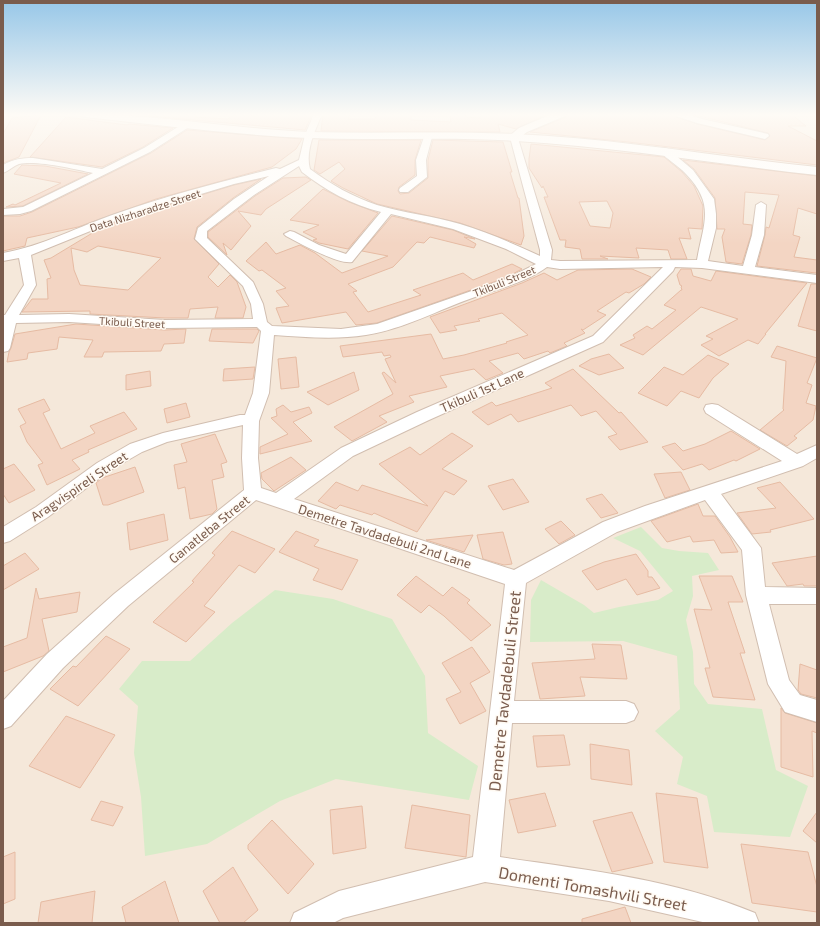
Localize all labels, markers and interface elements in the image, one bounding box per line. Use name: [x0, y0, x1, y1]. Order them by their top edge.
street label: Data Nizharadze Street: [88, 186, 202, 234]
street label: Tkibuli Street: [471, 263, 537, 299]
street label: Tkibuli Street: [99, 314, 165, 330]
street label: Tkibuli 1st Lane: [438, 364, 526, 416]
street label: Aragvispireli Street: [28, 448, 130, 524]
street label: Ganatleba Street: [165, 491, 253, 566]
street label: Demetre Tavdadebuli 2nd Lane: [296, 500, 474, 572]
street label: Demetre Tavdadebuli Street: [484, 590, 524, 792]
street label: Domenti Tomashvili Street: [497, 862, 689, 914]

